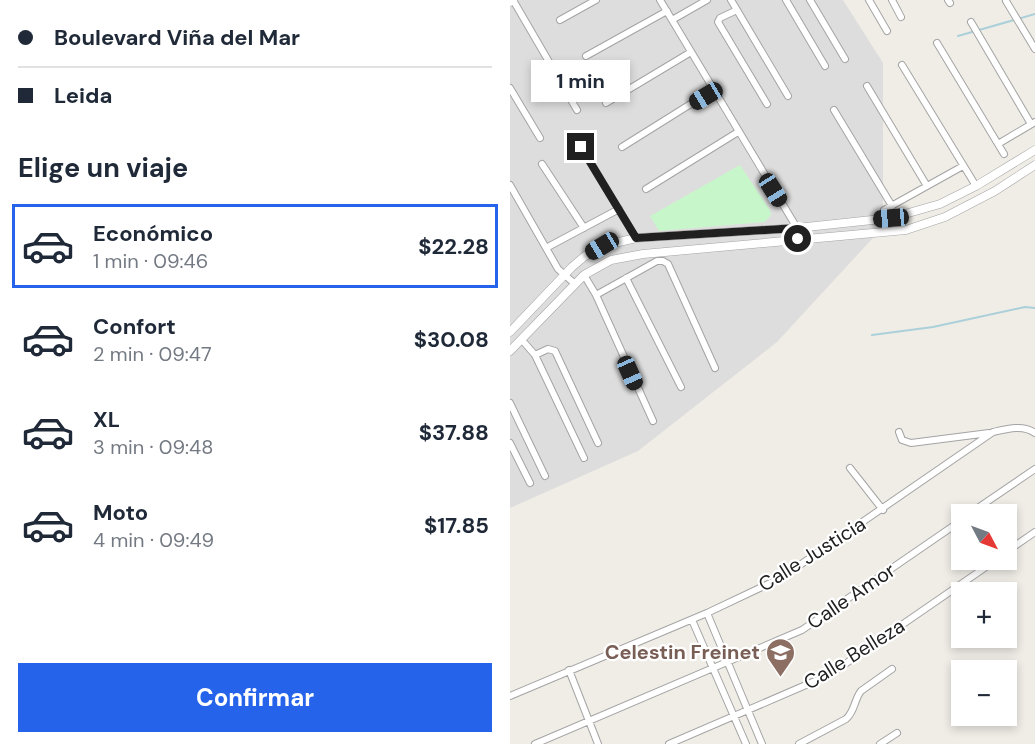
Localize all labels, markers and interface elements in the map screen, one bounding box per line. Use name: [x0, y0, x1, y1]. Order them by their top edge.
text: Boulevard Viña del Mar: [54, 23, 300, 52]
callout: 1 min: [532, 60, 631, 102]
text: 1 min: [556, 68, 605, 94]
car: [686, 79, 726, 113]
text: Leida: [54, 81, 112, 110]
route end: [567, 133, 594, 160]
text: Elige un viaje: [18, 150, 188, 185]
car: [756, 170, 790, 210]
car: [872, 207, 910, 229]
icon: car: [21, 219, 75, 273]
text: Económico: [93, 219, 213, 248]
route start: [784, 225, 811, 252]
car: [582, 229, 622, 263]
text: $22.28: [418, 232, 489, 261]
text: 1 min · 09:46: [93, 248, 208, 274]
icon: car: [21, 312, 75, 366]
text: Confort: [93, 312, 176, 341]
text: $30.08: [414, 325, 489, 354]
text: 2 min · 09:47: [93, 341, 212, 367]
car: [614, 353, 646, 393]
icon: car: [21, 405, 75, 459]
text: XL: [93, 405, 120, 434]
text: $37.88: [419, 418, 489, 447]
text: 3 min · 09:48: [93, 434, 213, 460]
icon: car: [21, 498, 75, 552]
text: Moto: [93, 498, 148, 527]
north arrow: [951, 504, 1017, 570]
map controls: [951, 504, 1017, 726]
text: $17.85: [424, 511, 489, 540]
street label: Calle Justicia: [754, 511, 870, 597]
text: 4 min · 09:49: [93, 527, 214, 553]
street label: Calle Amor: [802, 557, 900, 635]
button: +: [951, 582, 1017, 648]
street label: Calle Belleza: [799, 613, 909, 695]
school or university icon: Celestin Freinet: [765, 636, 797, 678]
place label: Celestin Freinet: [605, 639, 760, 665]
button: −: [951, 660, 1017, 726]
button: Confirmar: [18, 663, 492, 732]

